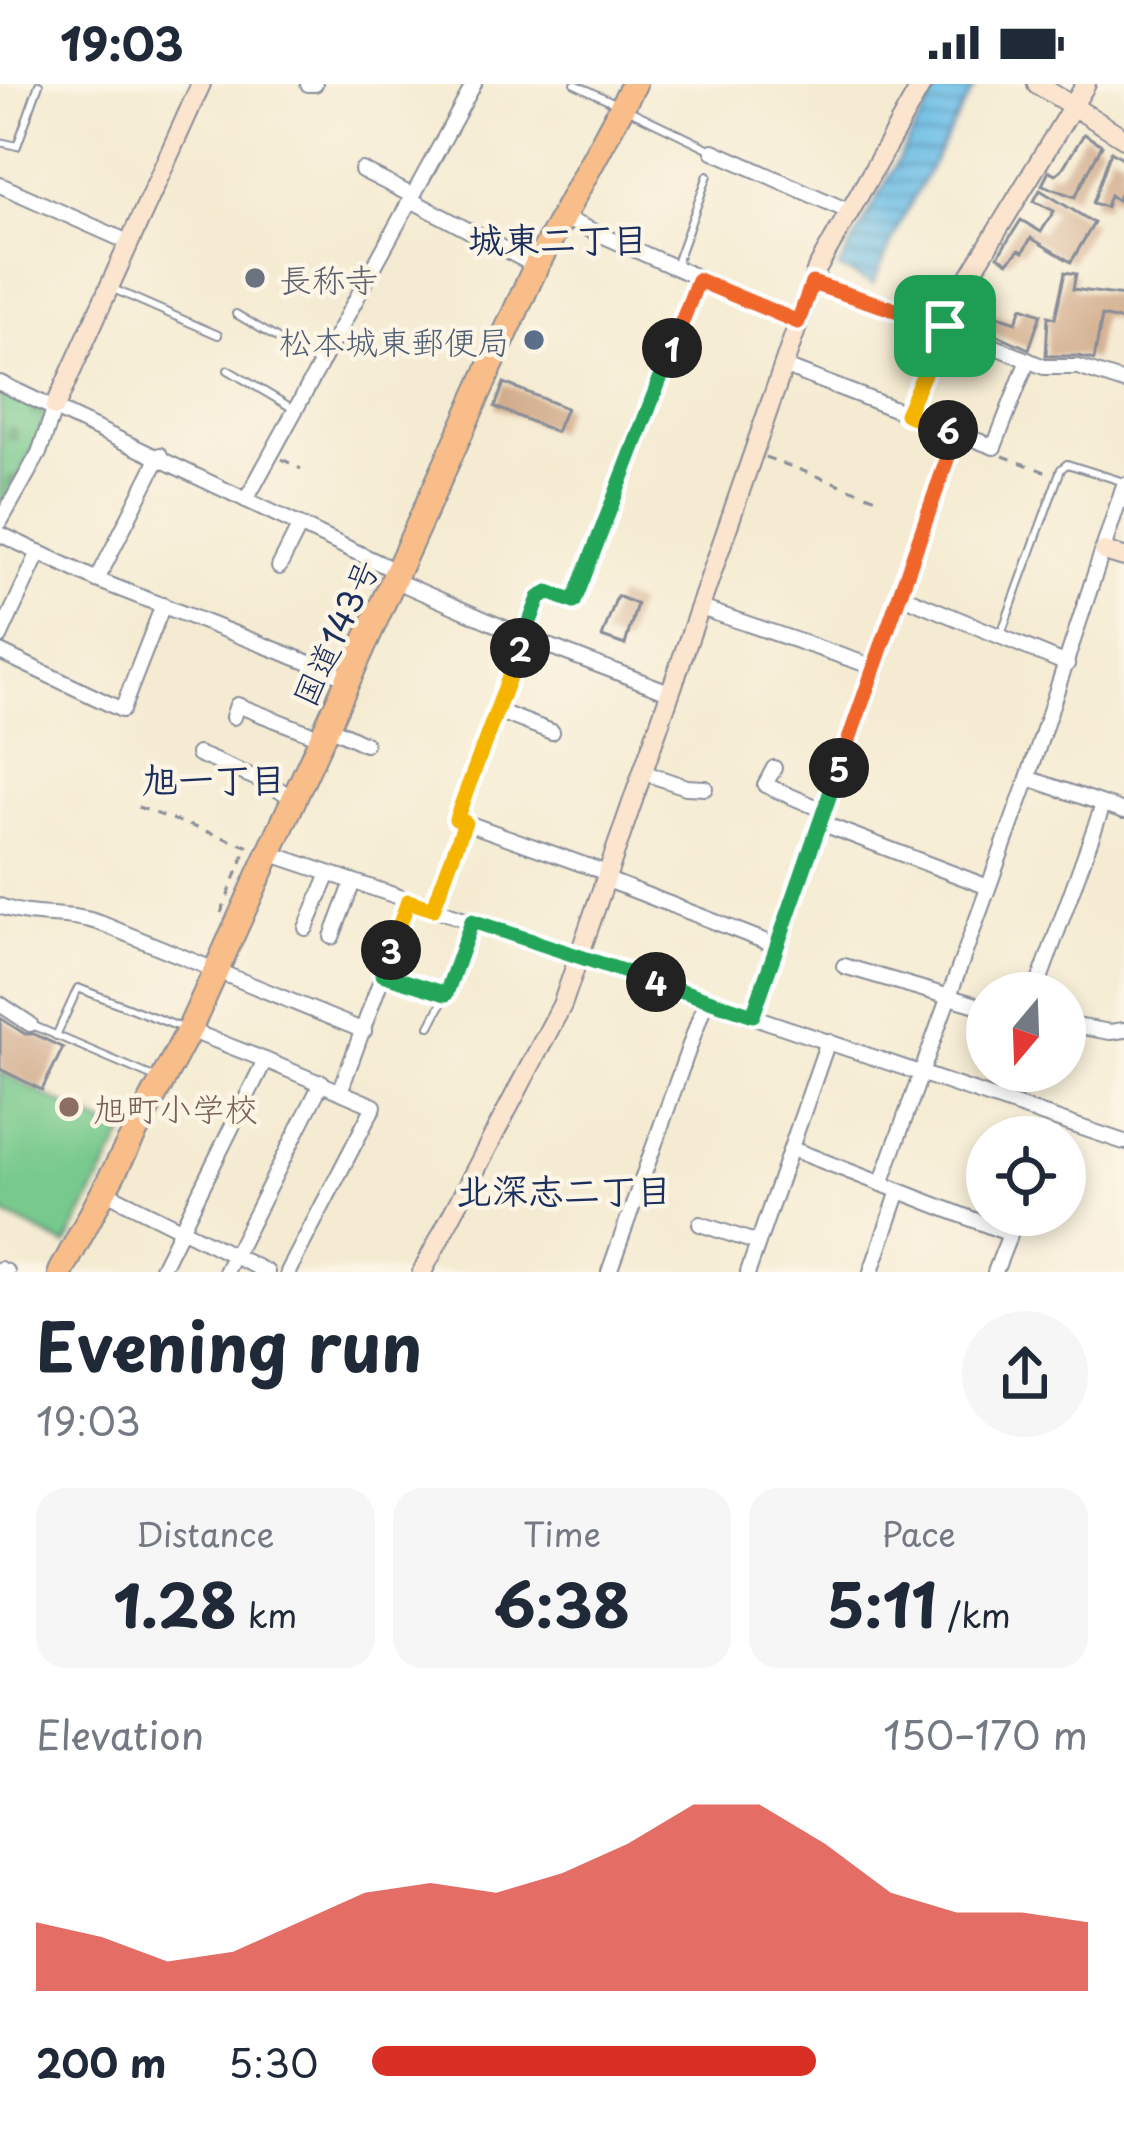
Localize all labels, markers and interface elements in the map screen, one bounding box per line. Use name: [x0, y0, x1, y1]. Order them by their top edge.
text: 19:03: [60, 8, 184, 76]
district label: 城東二丁目: [468, 211, 648, 265]
place label: 長称寺: [279, 253, 378, 303]
marker: 長称寺: [242, 265, 268, 291]
pin: [894, 275, 996, 377]
icon: arrive: [912, 293, 978, 359]
place label: 松本城東郵便局: [279, 315, 510, 365]
pin: 1: [642, 318, 702, 378]
text: 1: [664, 323, 680, 373]
marker: 松本城東郵便局: [521, 327, 547, 353]
pin: 6: [918, 400, 978, 460]
text: 6: [936, 405, 960, 455]
street label: 国道143号: [278, 550, 390, 714]
pin: 2: [490, 618, 550, 678]
text: 2: [508, 623, 532, 673]
pin: 5: [809, 738, 869, 798]
text: 5: [828, 743, 850, 793]
district label: 旭一丁目: [142, 751, 286, 805]
pin: 3: [361, 920, 421, 980]
text: 3: [380, 925, 402, 975]
pin: 4: [626, 952, 686, 1012]
text: 4: [645, 957, 667, 1007]
north arrow: [966, 972, 1086, 1092]
map controls: [966, 972, 1086, 1236]
place label: 旭町小学校: [93, 1082, 258, 1132]
marker: 旭町小学校: [56, 1094, 82, 1120]
button: locate: [966, 1116, 1086, 1236]
district label: 北深志二丁目: [456, 1162, 672, 1216]
text: Evening run: [36, 1295, 422, 1394]
button: share: [962, 1311, 1088, 1437]
text: 19:03: [36, 1390, 141, 1449]
text: Distance: [136, 1508, 275, 1558]
text: Time: [523, 1508, 601, 1558]
text: Pace: [881, 1508, 956, 1558]
text: 1.28: [113, 1558, 237, 1648]
text: 6:38: [494, 1558, 630, 1648]
text: 5:11: [827, 1558, 937, 1648]
text: km: [237, 1589, 297, 1639]
text: /km: [937, 1589, 1011, 1639]
text: Elevation: [36, 1704, 204, 1763]
text: 150–170 m: [883, 1704, 1088, 1763]
text: 200 m: [36, 2032, 166, 2091]
text: 5:30: [228, 2032, 318, 2091]

